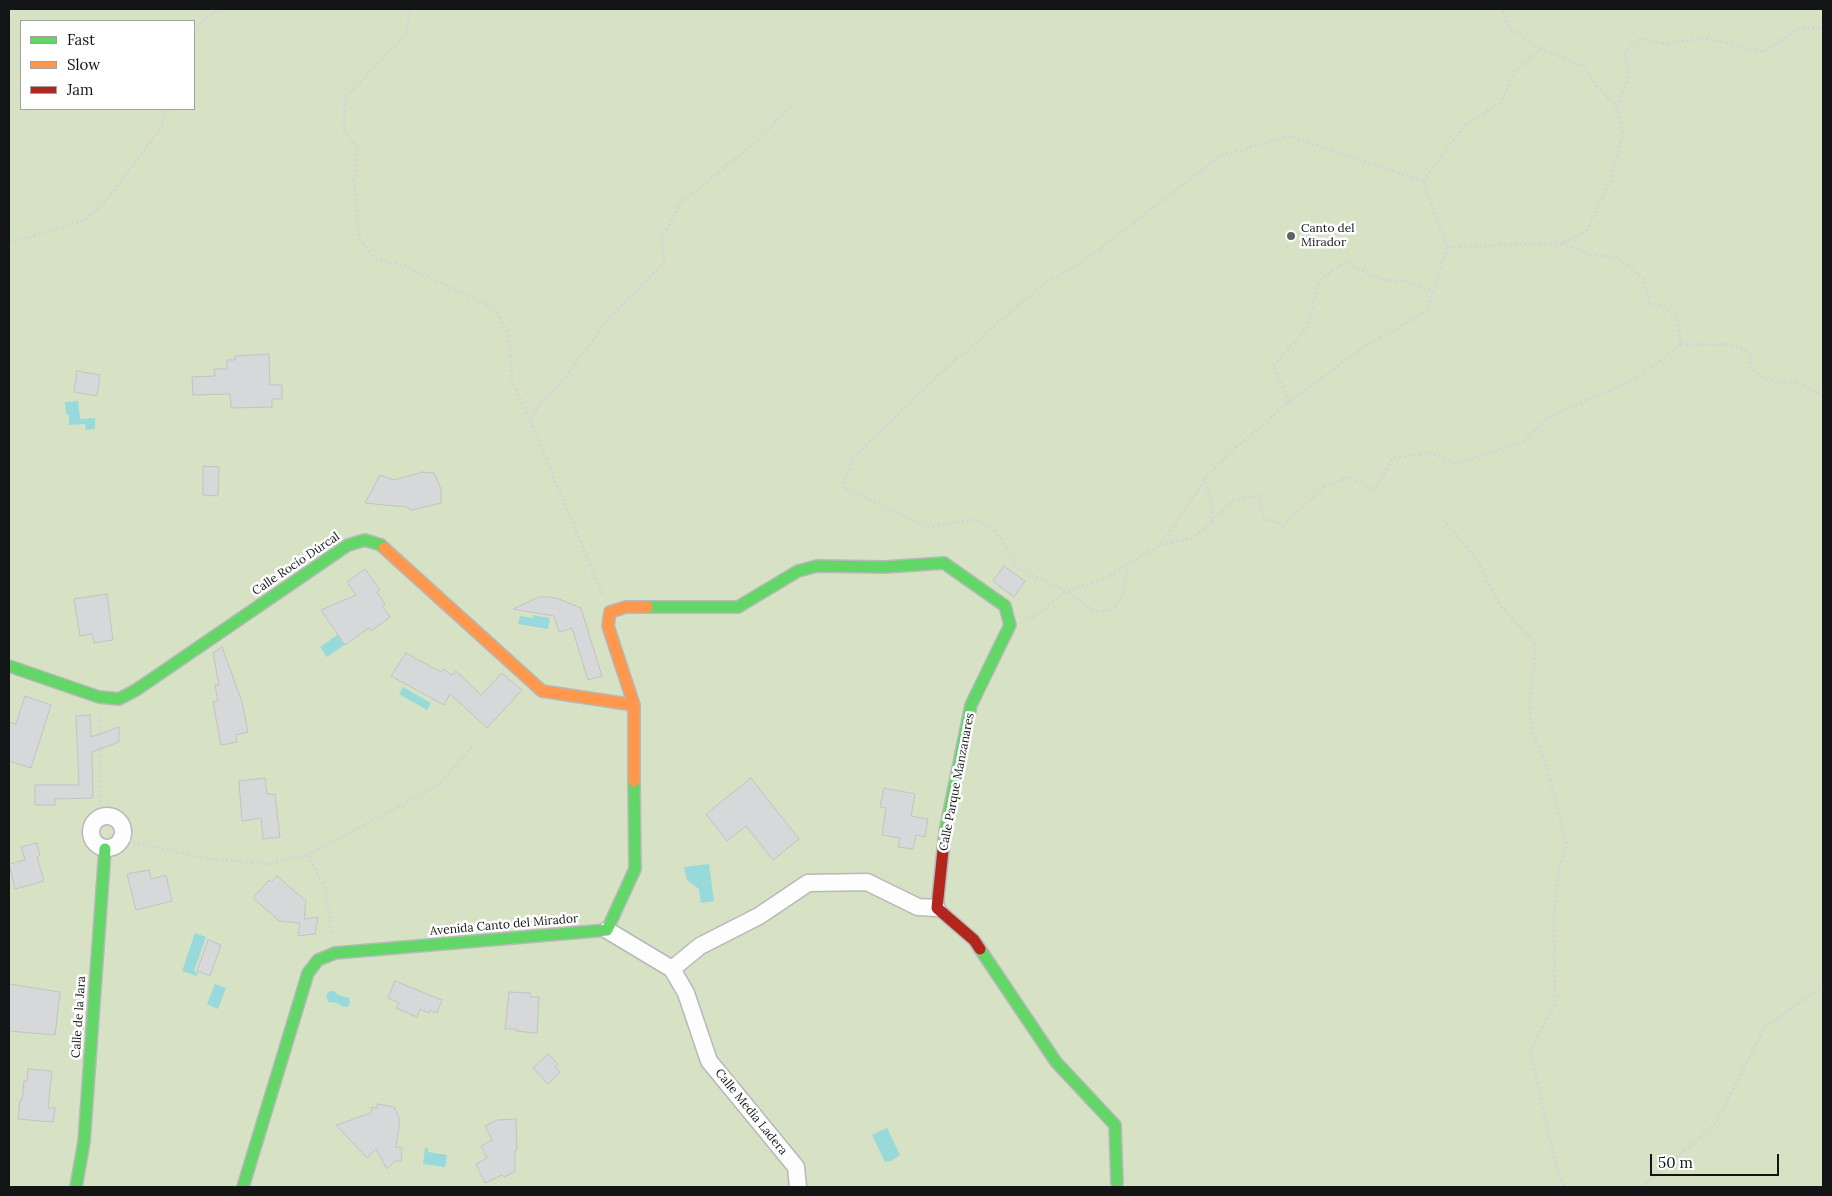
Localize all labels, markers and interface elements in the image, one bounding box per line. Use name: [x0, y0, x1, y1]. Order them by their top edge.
legend: [20, 20, 195, 110]
text: Fast: [67, 30, 95, 49]
text: Slow: [67, 55, 100, 74]
text: Jam: [67, 80, 94, 99]
place label: Canto del Mirador: [1301, 222, 1355, 250]
marker: Canto del Mirador: [1285, 230, 1297, 242]
street label: Calle Rocío Dúrcal: [250, 529, 342, 599]
street label: Calle Parque Manzanares: [937, 712, 977, 852]
street label: Avenida Canto del Mirador: [429, 911, 579, 939]
street label: Calle de la Jara: [69, 976, 89, 1058]
street label: Calle Media Ladera: [712, 1066, 790, 1158]
scale bar: [1652, 1144, 1781, 1176]
text: 50 m: [1658, 1153, 1693, 1172]

